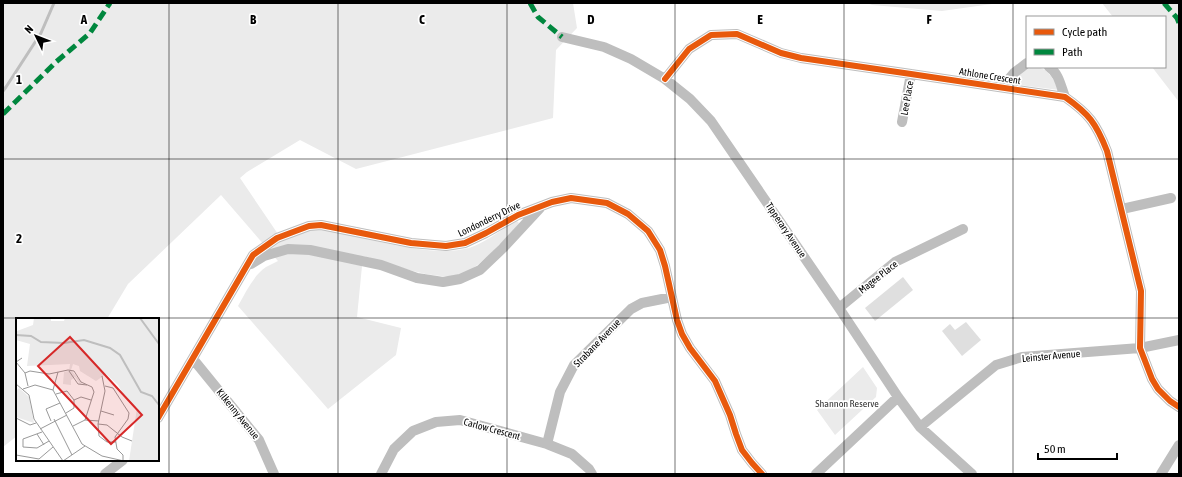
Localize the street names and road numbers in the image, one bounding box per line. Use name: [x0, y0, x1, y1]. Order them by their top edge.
street label: Athlone Crescent: [958, 66, 1022, 86]
street label: Lee Place: [899, 80, 916, 116]
street label: Londonderry Drive: [456, 199, 522, 239]
street label: Tipperary Avenue: [764, 200, 809, 260]
street label: Magee Place: [856, 258, 900, 296]
street label: Strabane Avenue: [571, 316, 623, 369]
street label: Leinster Avenue: [1021, 348, 1081, 364]
street label: Kilkenny Avenue: [214, 387, 262, 442]
street label: Carlow Crescent: [463, 416, 522, 442]

